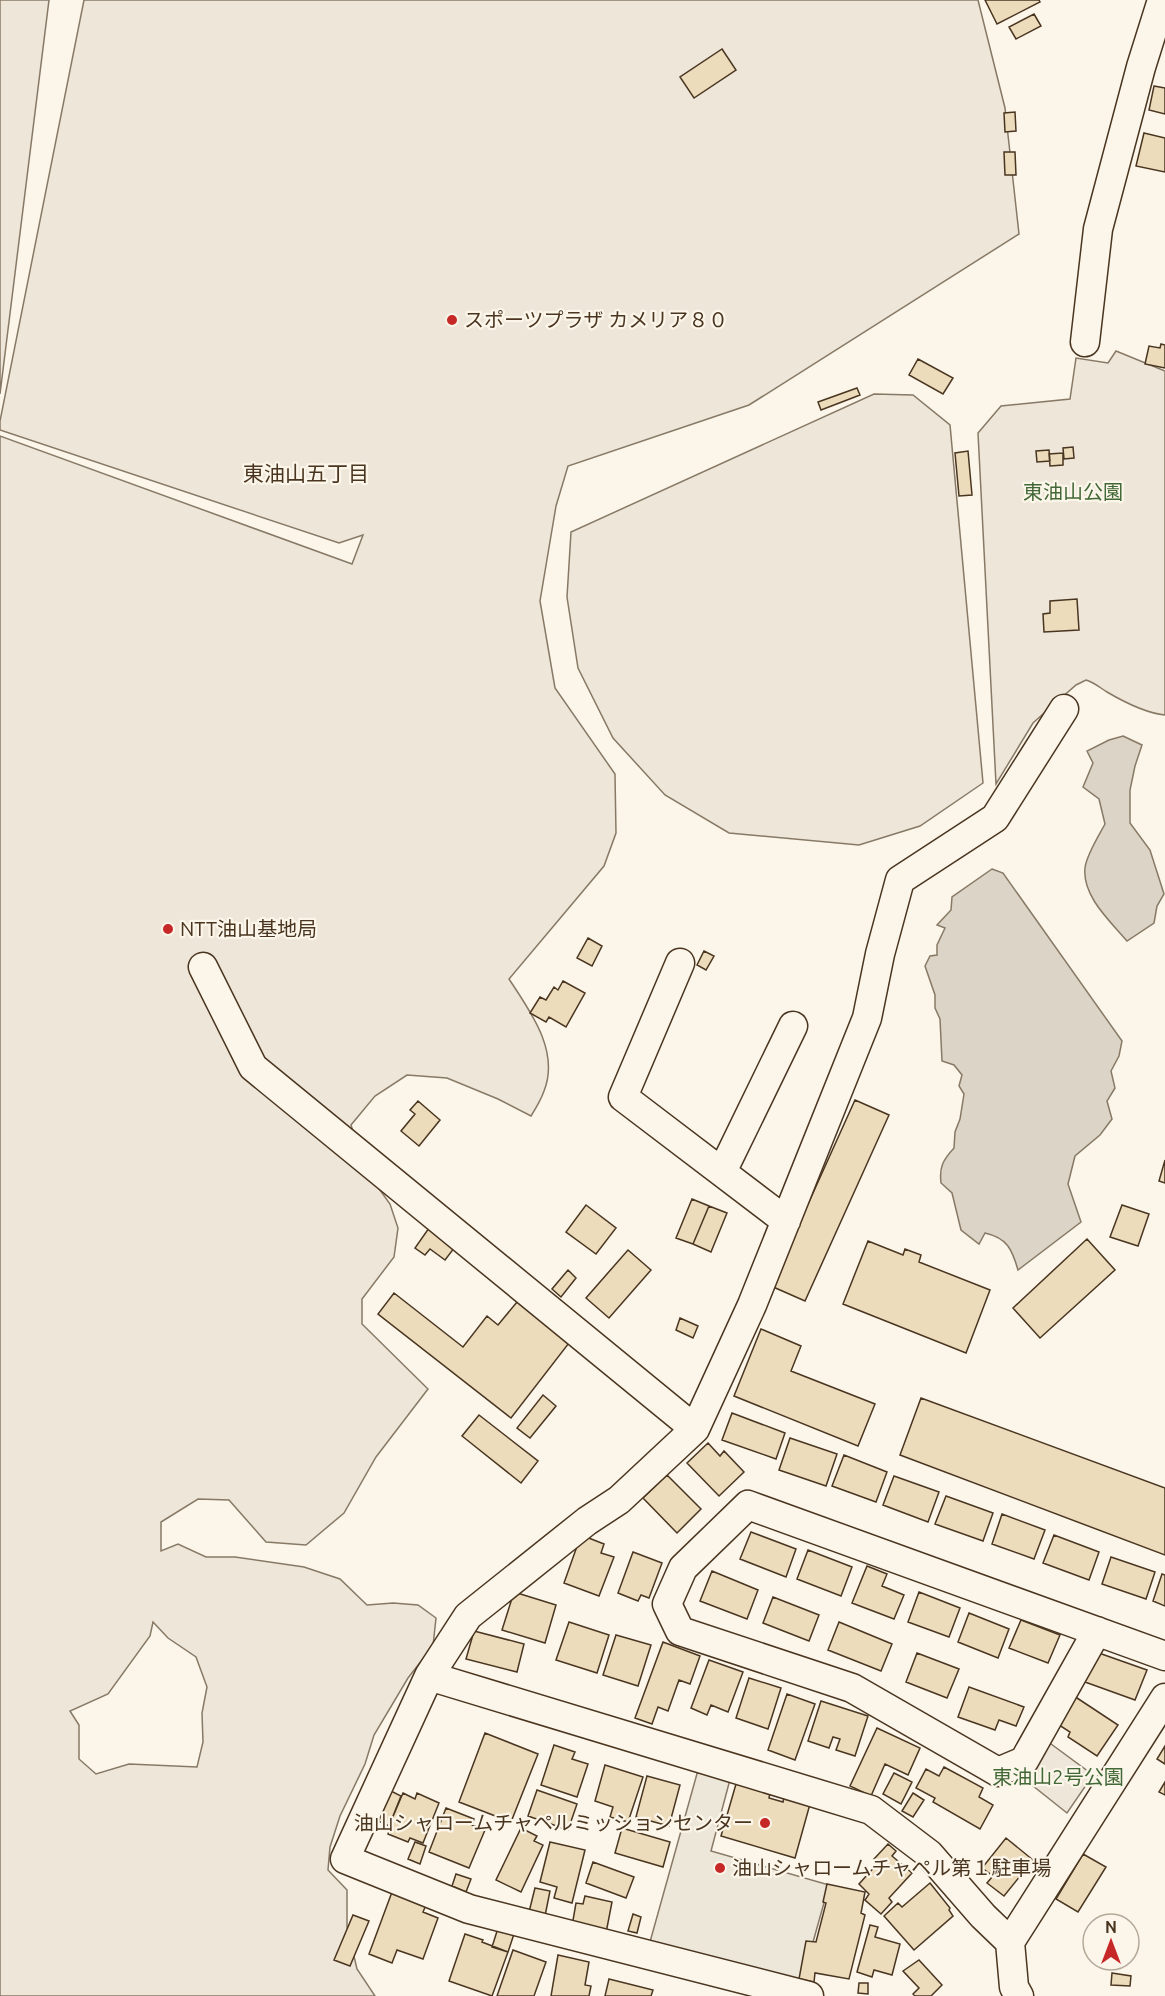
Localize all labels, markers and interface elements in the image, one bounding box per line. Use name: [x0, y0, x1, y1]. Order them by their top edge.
place label: スポーツプラザ カメリア８０: [464, 308, 728, 331]
marker: スポーツプラザ カメリア８０: [445, 313, 459, 327]
district label: 東油山五丁目: [243, 461, 369, 485]
park label: 東油山公園: [1023, 480, 1123, 503]
place label: NTT油山基地局: [180, 917, 317, 940]
marker: NTT油山基地局: [161, 922, 175, 936]
park label: 東油山2号公園: [992, 1765, 1124, 1788]
place label: 油山シャロームチャペルミッションセンター: [354, 1811, 753, 1834]
marker: 油山シャロームチャペルミッションセンター: [758, 1816, 772, 1830]
place label: 油山シャロームチャペル第１駐車場: [732, 1856, 1051, 1879]
marker: 油山シャロームチャペル第１駐車場: [713, 1861, 727, 1875]
north arrow: [1081, 1912, 1141, 1972]
text: N: [1105, 1918, 1117, 1936]

